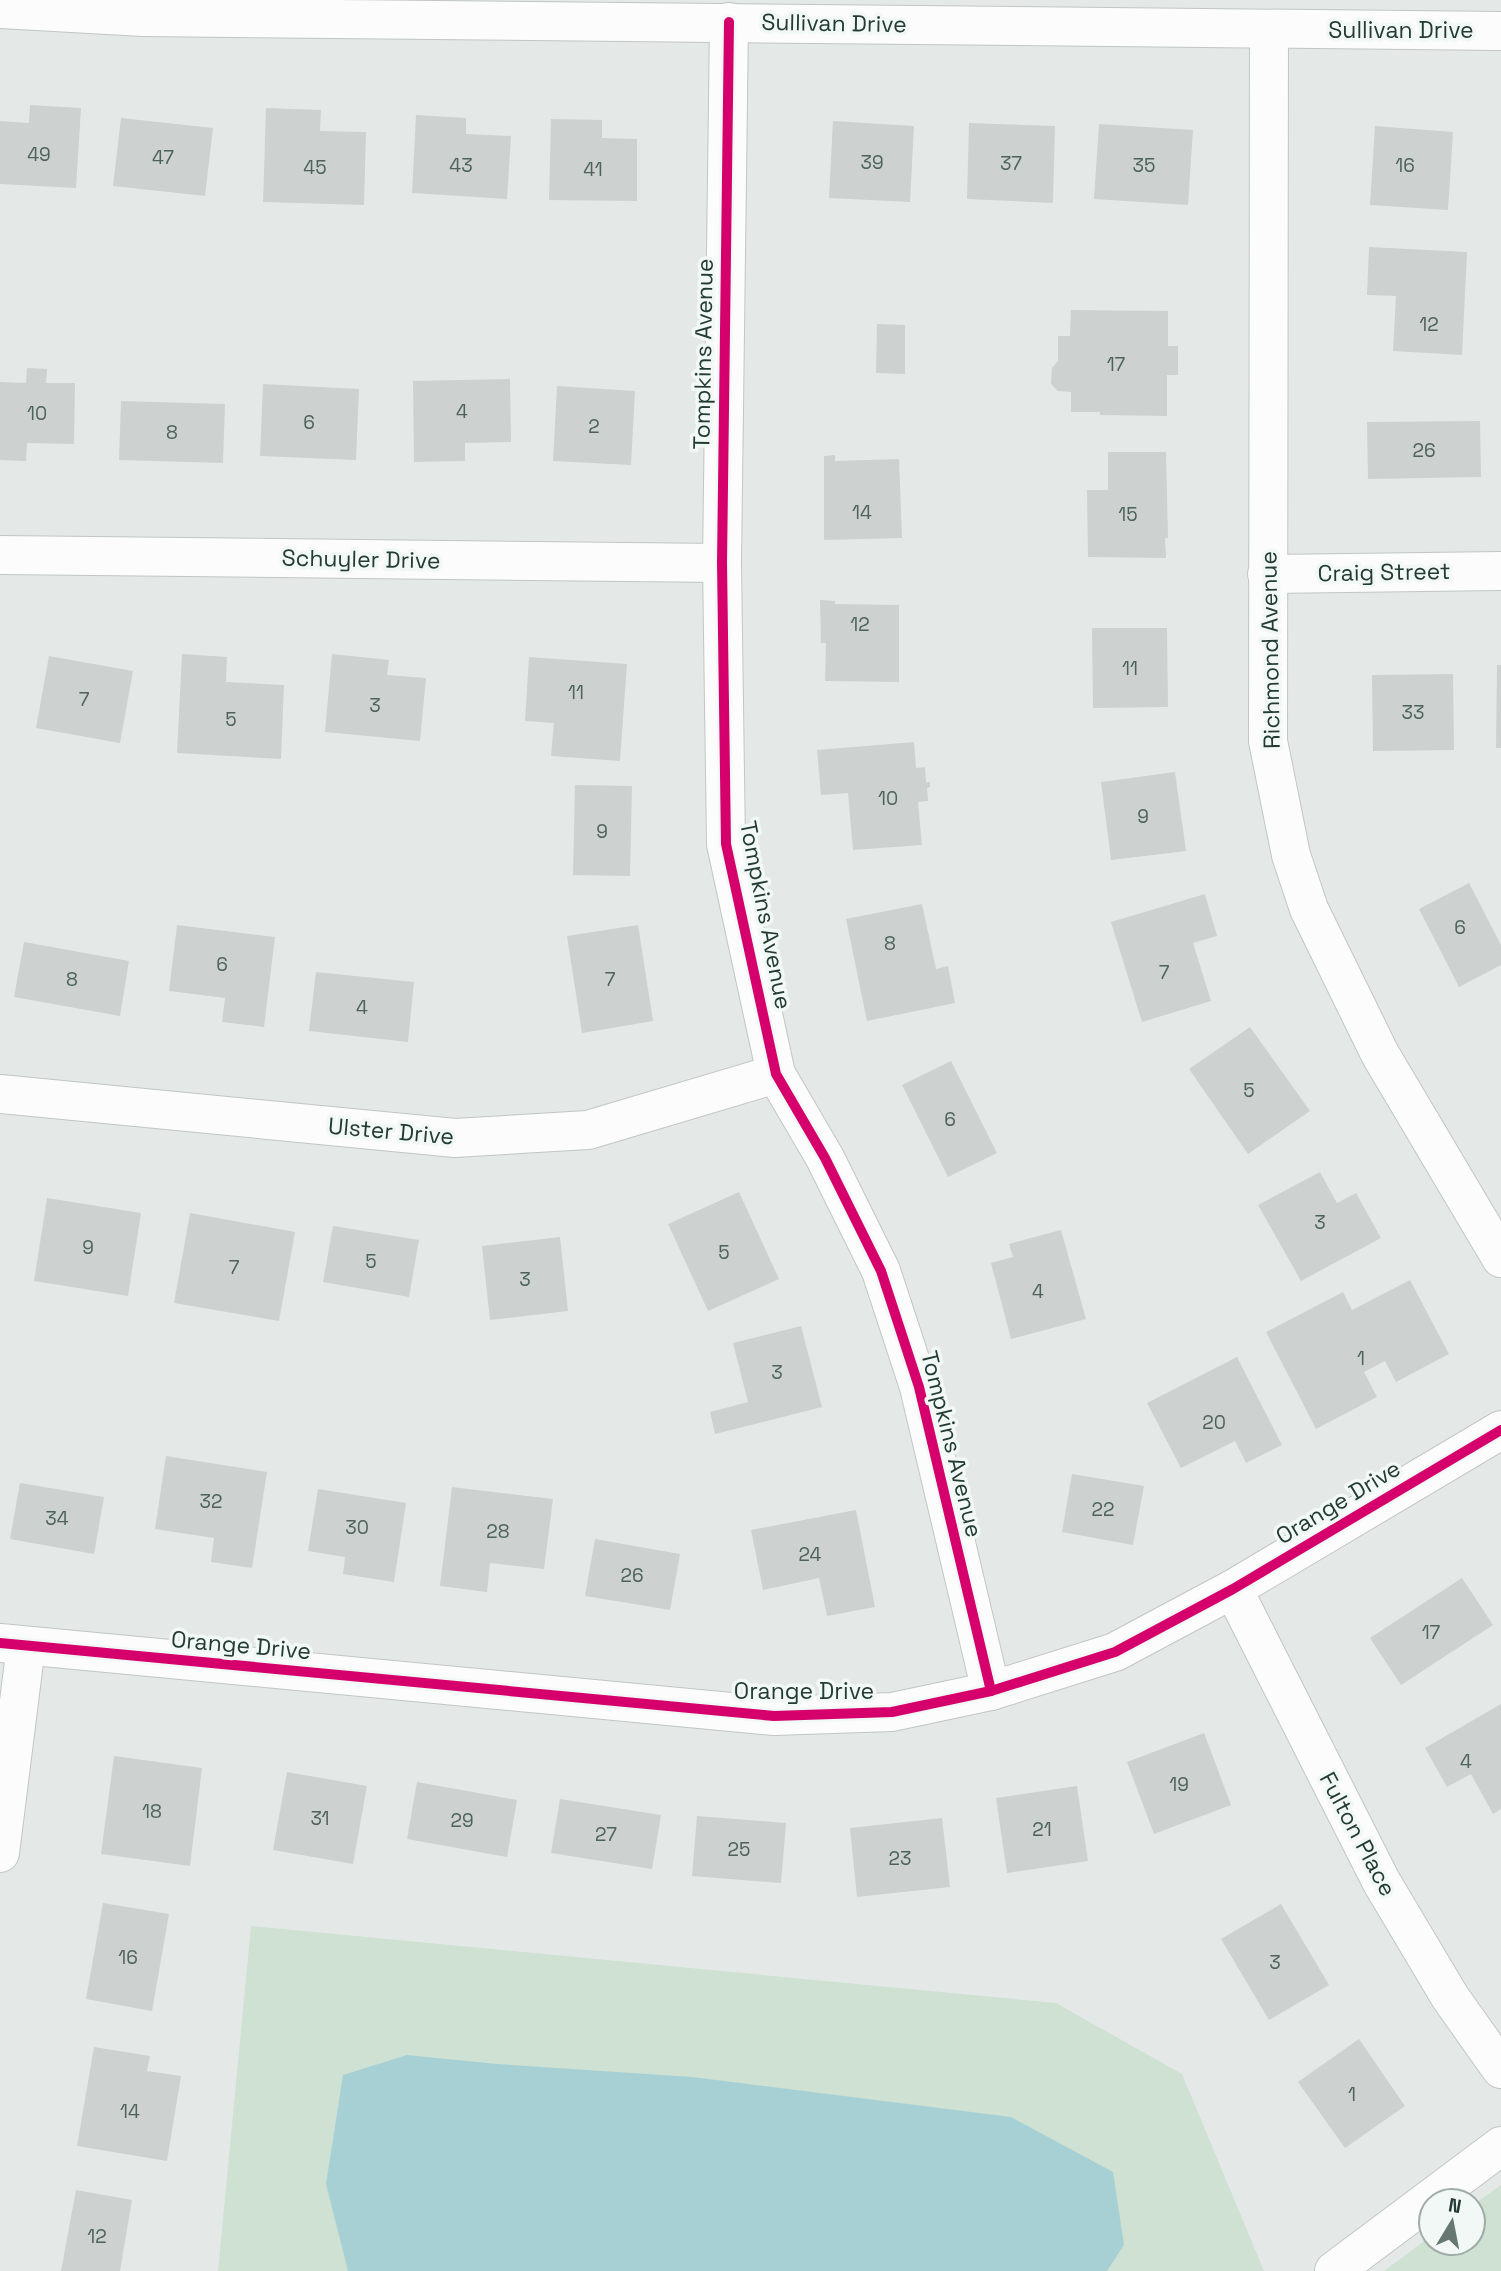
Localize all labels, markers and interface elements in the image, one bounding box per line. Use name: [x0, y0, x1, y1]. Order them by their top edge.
street label: Sullivan Drive: [761, 7, 907, 39]
street label: Sullivan Drive: [1328, 15, 1474, 45]
house number: 49: [27, 142, 51, 167]
house number: 47: [152, 145, 174, 170]
house number: 39: [860, 150, 884, 175]
house number: 37: [1000, 151, 1022, 176]
house number: 43: [449, 153, 473, 178]
house number: 35: [1133, 153, 1155, 178]
house number: 16: [1395, 153, 1415, 178]
house number: 45: [303, 155, 327, 180]
house number: 41: [583, 157, 603, 182]
street label: Tompkins Avenue: [686, 258, 720, 450]
house number: 12: [1419, 312, 1439, 337]
house number: 17: [1107, 352, 1126, 377]
house number: 4: [456, 399, 468, 424]
house number: 10: [27, 401, 47, 426]
house number: 6: [303, 410, 315, 435]
house number: 2: [588, 414, 600, 439]
house number: 8: [166, 420, 178, 445]
house number: 26: [1412, 438, 1436, 463]
house number: 14: [852, 500, 872, 525]
house number: 15: [1118, 502, 1138, 527]
street label: Schuyler Drive: [281, 543, 441, 575]
street label: Richmond Avenue: [1253, 551, 1287, 749]
street label: Craig Street: [1317, 556, 1451, 588]
house number: 12: [850, 612, 870, 637]
house number: 11: [1122, 656, 1138, 681]
house number: 11: [568, 680, 584, 705]
house number: 7: [79, 687, 90, 712]
house number: 3: [369, 693, 381, 718]
house number: 33: [1402, 700, 1424, 725]
house number: 5: [225, 707, 237, 732]
house number: 10: [878, 786, 898, 811]
house number: 9: [1137, 804, 1149, 829]
street label: Tompkins Avenue: [733, 818, 799, 1012]
house number: 9: [596, 819, 608, 844]
house number: 6: [1454, 915, 1466, 940]
house number: 8: [884, 931, 896, 956]
house number: 6: [216, 952, 228, 977]
house number: 7: [1159, 960, 1170, 985]
house number: 8: [66, 967, 78, 992]
house number: 7: [605, 967, 616, 992]
house number: 4: [356, 995, 368, 1020]
house number: 5: [1243, 1078, 1255, 1103]
house number: 6: [944, 1107, 956, 1132]
street label: Ulster Drive: [327, 1111, 455, 1151]
house number: 3: [1314, 1210, 1326, 1235]
house number: 9: [82, 1235, 94, 1260]
house number: 5: [718, 1240, 730, 1265]
house number: 5: [365, 1249, 377, 1274]
house number: 7: [229, 1255, 240, 1280]
house number: 3: [519, 1267, 531, 1292]
house number: 4: [1032, 1279, 1044, 1304]
house number: 1: [1357, 1346, 1365, 1371]
street label: Tompkins Avenue: [914, 1348, 990, 1540]
house number: 3: [771, 1360, 783, 1385]
house number: 20: [1202, 1410, 1226, 1435]
street label: Orange Drive: [1270, 1453, 1406, 1551]
house number: 32: [200, 1489, 222, 1514]
house number: 22: [1092, 1497, 1114, 1522]
house number: 34: [45, 1506, 69, 1531]
house number: 30: [345, 1515, 369, 1540]
house number: 28: [486, 1519, 510, 1544]
house number: 24: [799, 1542, 822, 1567]
house number: 26: [620, 1563, 644, 1588]
house number: 17: [1422, 1620, 1441, 1645]
street label: Orange Drive: [170, 1624, 312, 1666]
street label: Orange Drive: [734, 1676, 874, 1706]
house number: 4: [1460, 1749, 1472, 1774]
street label: Fulton Place: [1313, 1767, 1403, 1901]
house number: 19: [1169, 1772, 1189, 1797]
house number: 18: [142, 1799, 162, 1824]
house number: 31: [310, 1806, 330, 1831]
house number: 29: [450, 1808, 474, 1833]
house number: 21: [1032, 1817, 1052, 1842]
house number: 27: [595, 1822, 617, 1847]
house number: 25: [728, 1837, 750, 1862]
house number: 23: [889, 1846, 911, 1871]
house number: 16: [118, 1945, 138, 1970]
house number: 3: [1269, 1950, 1281, 1975]
house number: 1: [1348, 2082, 1356, 2107]
house number: 14: [120, 2099, 140, 2124]
north arrow: [1417, 2187, 1487, 2257]
text: N: [1446, 2192, 1463, 2219]
house number: 12: [87, 2224, 107, 2249]

